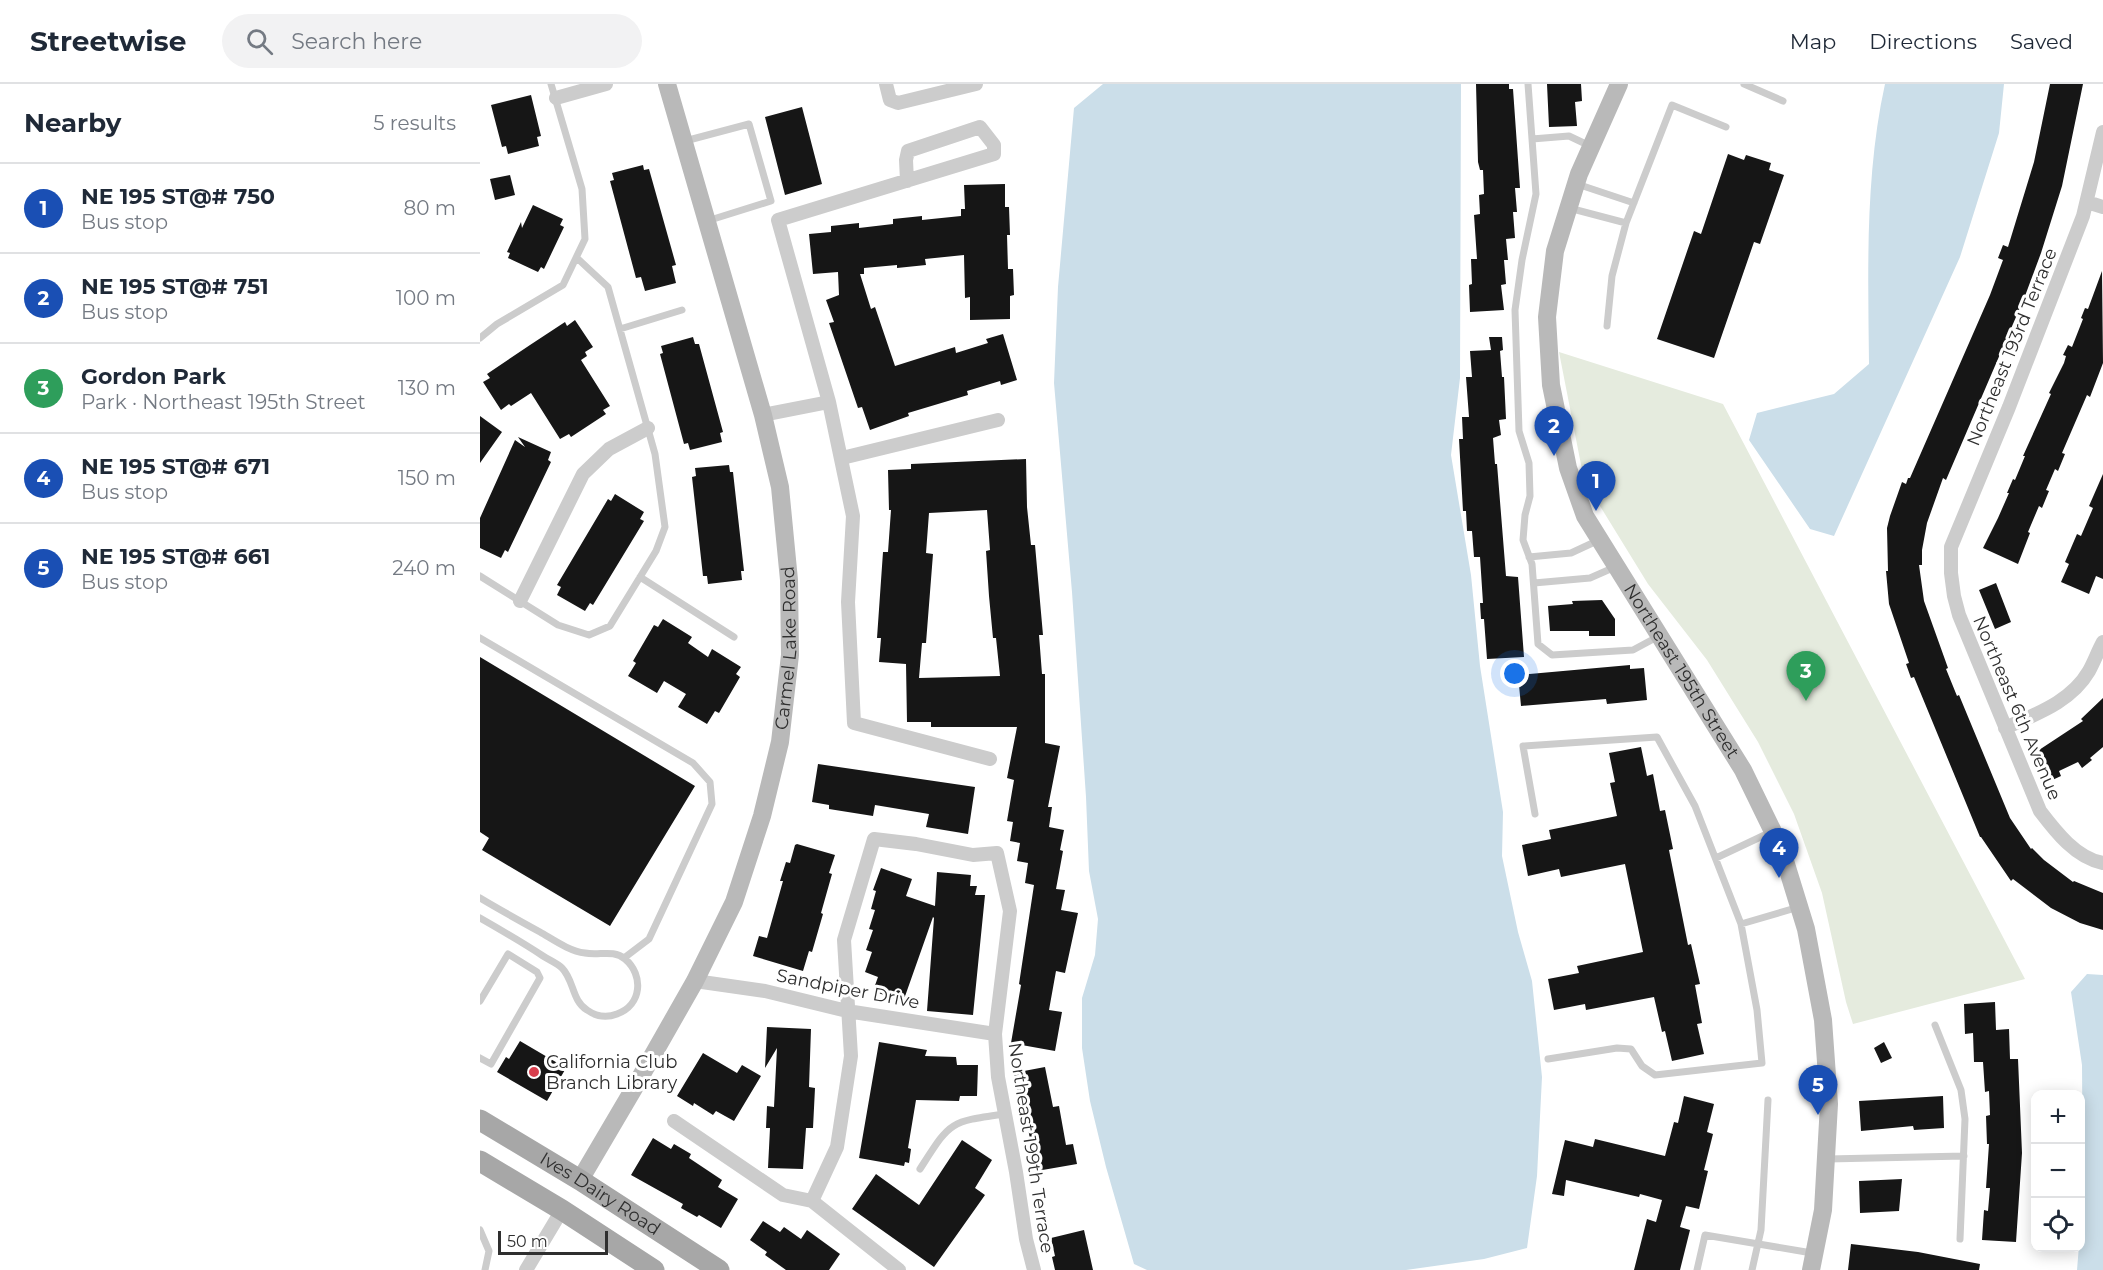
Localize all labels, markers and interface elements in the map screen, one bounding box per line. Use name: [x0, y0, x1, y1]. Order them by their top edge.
search box: [222, 14, 642, 68]
text: Streetwise: [30, 24, 186, 58]
icon: search: [243, 25, 276, 58]
text: Search here: [291, 28, 422, 55]
text: Map: [1790, 29, 1836, 54]
text: Directions: [1869, 29, 1977, 54]
text: Saved: [2010, 29, 2073, 54]
text: Nearby: [24, 107, 121, 139]
text: 5 results: [373, 111, 456, 135]
text: NE 195 ST@# 750: [81, 183, 275, 210]
text: 1: [40, 196, 47, 220]
text: 80 m: [404, 196, 456, 220]
text: Bus stop: [81, 210, 168, 234]
street label: Northeast 193rd Terrace: [1962, 245, 2062, 449]
text: NE 195 ST@# 751: [81, 273, 269, 300]
text: 2: [38, 286, 49, 310]
text: 100 m: [396, 286, 456, 310]
text: Bus stop: [81, 300, 168, 324]
text: Gordon Park: [81, 363, 226, 390]
text: 3: [38, 376, 49, 400]
text: 130 m: [398, 376, 456, 400]
text: Park · Northeast 195th Street: [81, 390, 366, 414]
pin: 2: [1534, 406, 1574, 456]
text: NE 195 ST@# 671: [81, 453, 270, 480]
pin: 1: [1576, 462, 1616, 511]
text: 4: [37, 466, 50, 490]
text: 150 m: [398, 466, 456, 490]
text: Bus stop: [81, 480, 168, 504]
text: NE 195 ST@# 661: [81, 543, 270, 570]
text: 5: [38, 556, 49, 580]
text: 240 m: [392, 556, 456, 580]
street label: Carmel Lake Road: [770, 565, 802, 731]
text: Bus stop: [81, 570, 168, 594]
street label: Northeast 195th Street: [1619, 580, 1744, 762]
street label: Northeast 6th Avenue: [1968, 613, 2066, 804]
pin: 3: [1786, 652, 1826, 701]
your location: [1500, 659, 1529, 688]
pin: 4: [1760, 828, 1798, 878]
street label: Sandpiper Drive: [775, 964, 922, 1014]
street label: Northeast 199th Terrace: [1003, 1041, 1059, 1255]
place label: California Club Branch Library: [546, 1051, 678, 1094]
marker: California Club Branch Library: [527, 1065, 541, 1079]
pin: 5: [1798, 1066, 1838, 1115]
map controls: [2031, 1090, 2085, 1252]
button: +: [2031, 1090, 2085, 1144]
button: −: [2031, 1144, 2085, 1198]
street label: Ives Dairy Road: [536, 1148, 665, 1240]
button: locate: [2031, 1198, 2085, 1252]
scale bar: [498, 1228, 608, 1256]
text: 50 m: [507, 1232, 548, 1251]

